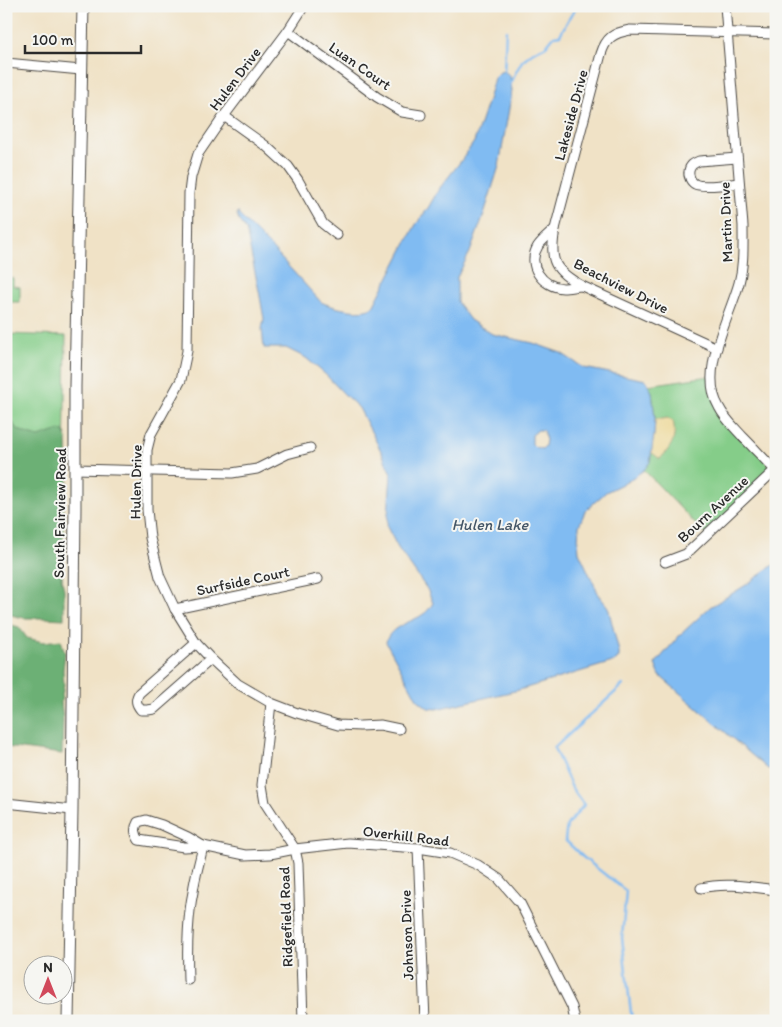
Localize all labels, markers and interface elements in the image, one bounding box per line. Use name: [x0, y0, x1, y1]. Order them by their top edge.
scale bar: [25, 22, 141, 54]
text: 100 m: [32, 31, 74, 49]
street label: Luan Court: [325, 38, 395, 94]
street label: Hulen Drive: [205, 44, 265, 114]
street label: Lakeside Drive: [550, 68, 592, 162]
street label: Martin Drive: [716, 181, 736, 263]
street label: Beachview Drive: [571, 254, 671, 318]
street label: Hulen Drive: [126, 444, 146, 520]
street label: South Fairview Road: [50, 448, 70, 578]
street label: Bourn Avenue: [674, 472, 752, 546]
water label: Hulen Lake: [452, 515, 530, 534]
street label: Surfside Court: [195, 562, 291, 600]
street label: Overhill Road: [362, 822, 450, 850]
street label: Ridgefield Road: [275, 866, 297, 968]
street label: Johnson Drive: [396, 889, 418, 981]
north arrow: [22, 954, 72, 1004]
text: N: [43, 959, 53, 976]

